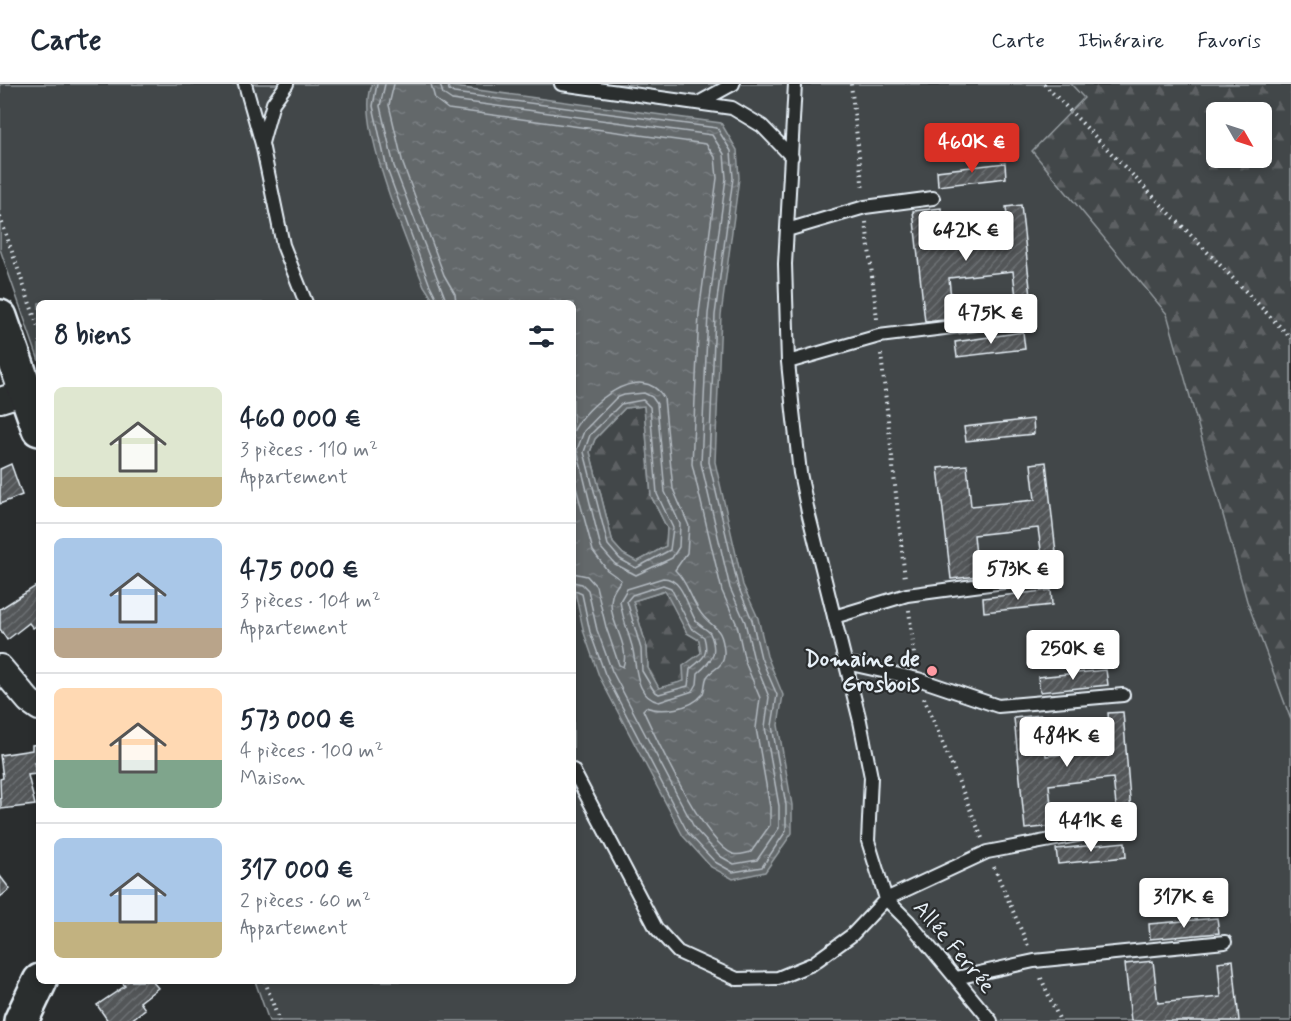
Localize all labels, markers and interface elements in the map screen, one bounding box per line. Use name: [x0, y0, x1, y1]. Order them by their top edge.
text: Carte: [30, 23, 102, 60]
text: Carte: [991, 27, 1045, 55]
text: Itinéraire: [1078, 27, 1164, 55]
text: Favoris: [1197, 27, 1261, 55]
north arrow: [1206, 102, 1272, 168]
map controls: [1206, 102, 1272, 168]
pin: 460K €: [923, 123, 1021, 174]
text: 460K €: [938, 129, 1006, 156]
pin: 642K €: [917, 211, 1015, 262]
text: 642K €: [933, 217, 999, 244]
pin: 475K €: [942, 294, 1040, 345]
text: 475K €: [958, 300, 1024, 327]
text: 8 biens: [54, 319, 131, 353]
icon: filters: [525, 320, 558, 353]
text: 460 000 €: [240, 403, 361, 437]
icon: home: [102, 411, 174, 483]
text: 3 pièces · 110 m²: [240, 437, 378, 464]
text: Appartement: [240, 464, 348, 491]
pin: 573K €: [969, 550, 1067, 601]
text: 475 000 €: [240, 554, 359, 588]
text: 573K €: [987, 556, 1049, 583]
icon: home: [102, 562, 174, 634]
text: 3 pièces · 104 m²: [240, 588, 381, 615]
text: Appartement: [240, 615, 348, 642]
pin: 250K €: [1024, 630, 1122, 681]
text: 250K €: [1040, 636, 1106, 663]
place label: Domaine de Grosbois: [805, 646, 920, 699]
marker: Domaine de Grosbois: [925, 664, 939, 678]
text: 573 000 €: [240, 704, 355, 738]
icon: home: [102, 712, 174, 784]
pin: 484K €: [1018, 717, 1116, 768]
text: 484K €: [1033, 723, 1101, 750]
text: 4 pièces · 100 m²: [240, 738, 383, 765]
text: Maison: [240, 765, 305, 792]
pin: 441K €: [1042, 802, 1140, 853]
text: 441K €: [1059, 808, 1123, 835]
text: 317 000 €: [240, 854, 354, 888]
icon: home: [102, 862, 174, 934]
pin: 317K €: [1135, 878, 1233, 929]
text: 317K €: [1153, 884, 1215, 911]
text: 2 pièces · 60 m²: [240, 888, 371, 915]
street label: Allée Ferrée: [906, 895, 1001, 1000]
text: Appartement: [240, 915, 348, 942]

